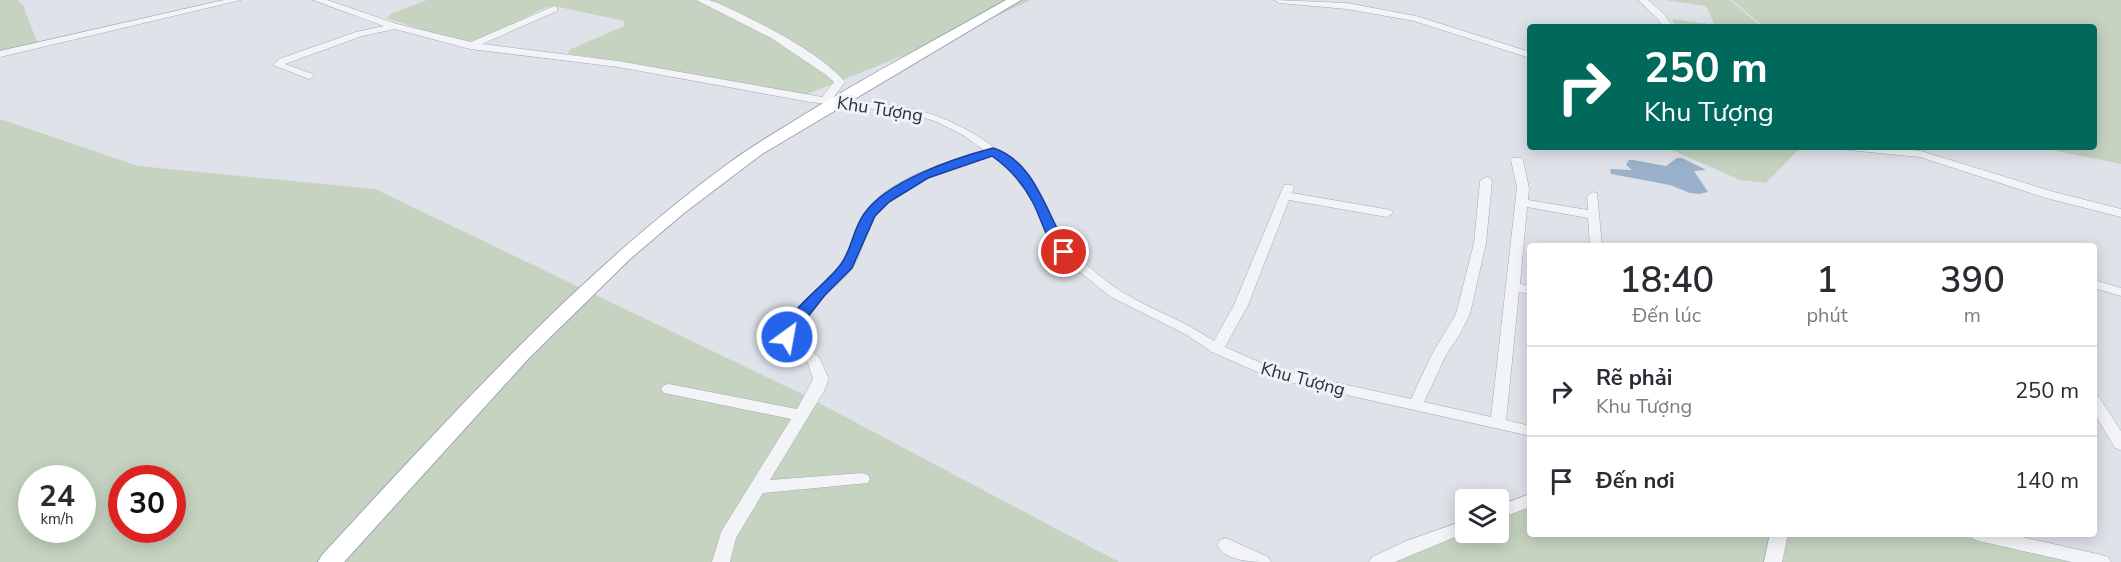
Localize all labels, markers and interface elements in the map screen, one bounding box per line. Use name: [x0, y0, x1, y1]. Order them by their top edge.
text: 250 m: [1644, 40, 1768, 97]
icon: right: [1545, 48, 1623, 126]
street label: Khu Tượng: [835, 90, 925, 128]
text: Khu Tượng: [1644, 94, 1774, 131]
pin: [1038, 226, 1089, 277]
icon: arrive: [1047, 235, 1080, 268]
text: 18:40: [1619, 256, 1714, 305]
text: 1: [1816, 256, 1838, 305]
text: 390: [1940, 256, 2005, 305]
text: Đến lúc: [1633, 302, 1701, 329]
text: phút: [1806, 302, 1848, 329]
text: m: [1964, 302, 1981, 329]
position arrow: [755, 305, 819, 369]
street label: Khu Tượng: [1258, 356, 1348, 402]
text: Rẽ phải: [1596, 363, 1672, 393]
icon: right: [1545, 375, 1578, 408]
text: 250 m: [2015, 376, 2079, 406]
text: Khu Tượng: [1596, 393, 1692, 420]
speed limit sign: 30: [108, 465, 186, 543]
icon: arrive: [1545, 465, 1578, 498]
text: Đến nơi: [1596, 466, 1675, 496]
text: 140 m: [2015, 466, 2079, 496]
text: 24: [39, 476, 75, 517]
map controls: [1455, 489, 1509, 543]
button: layers: [1455, 489, 1509, 543]
text: km/h: [40, 509, 74, 529]

